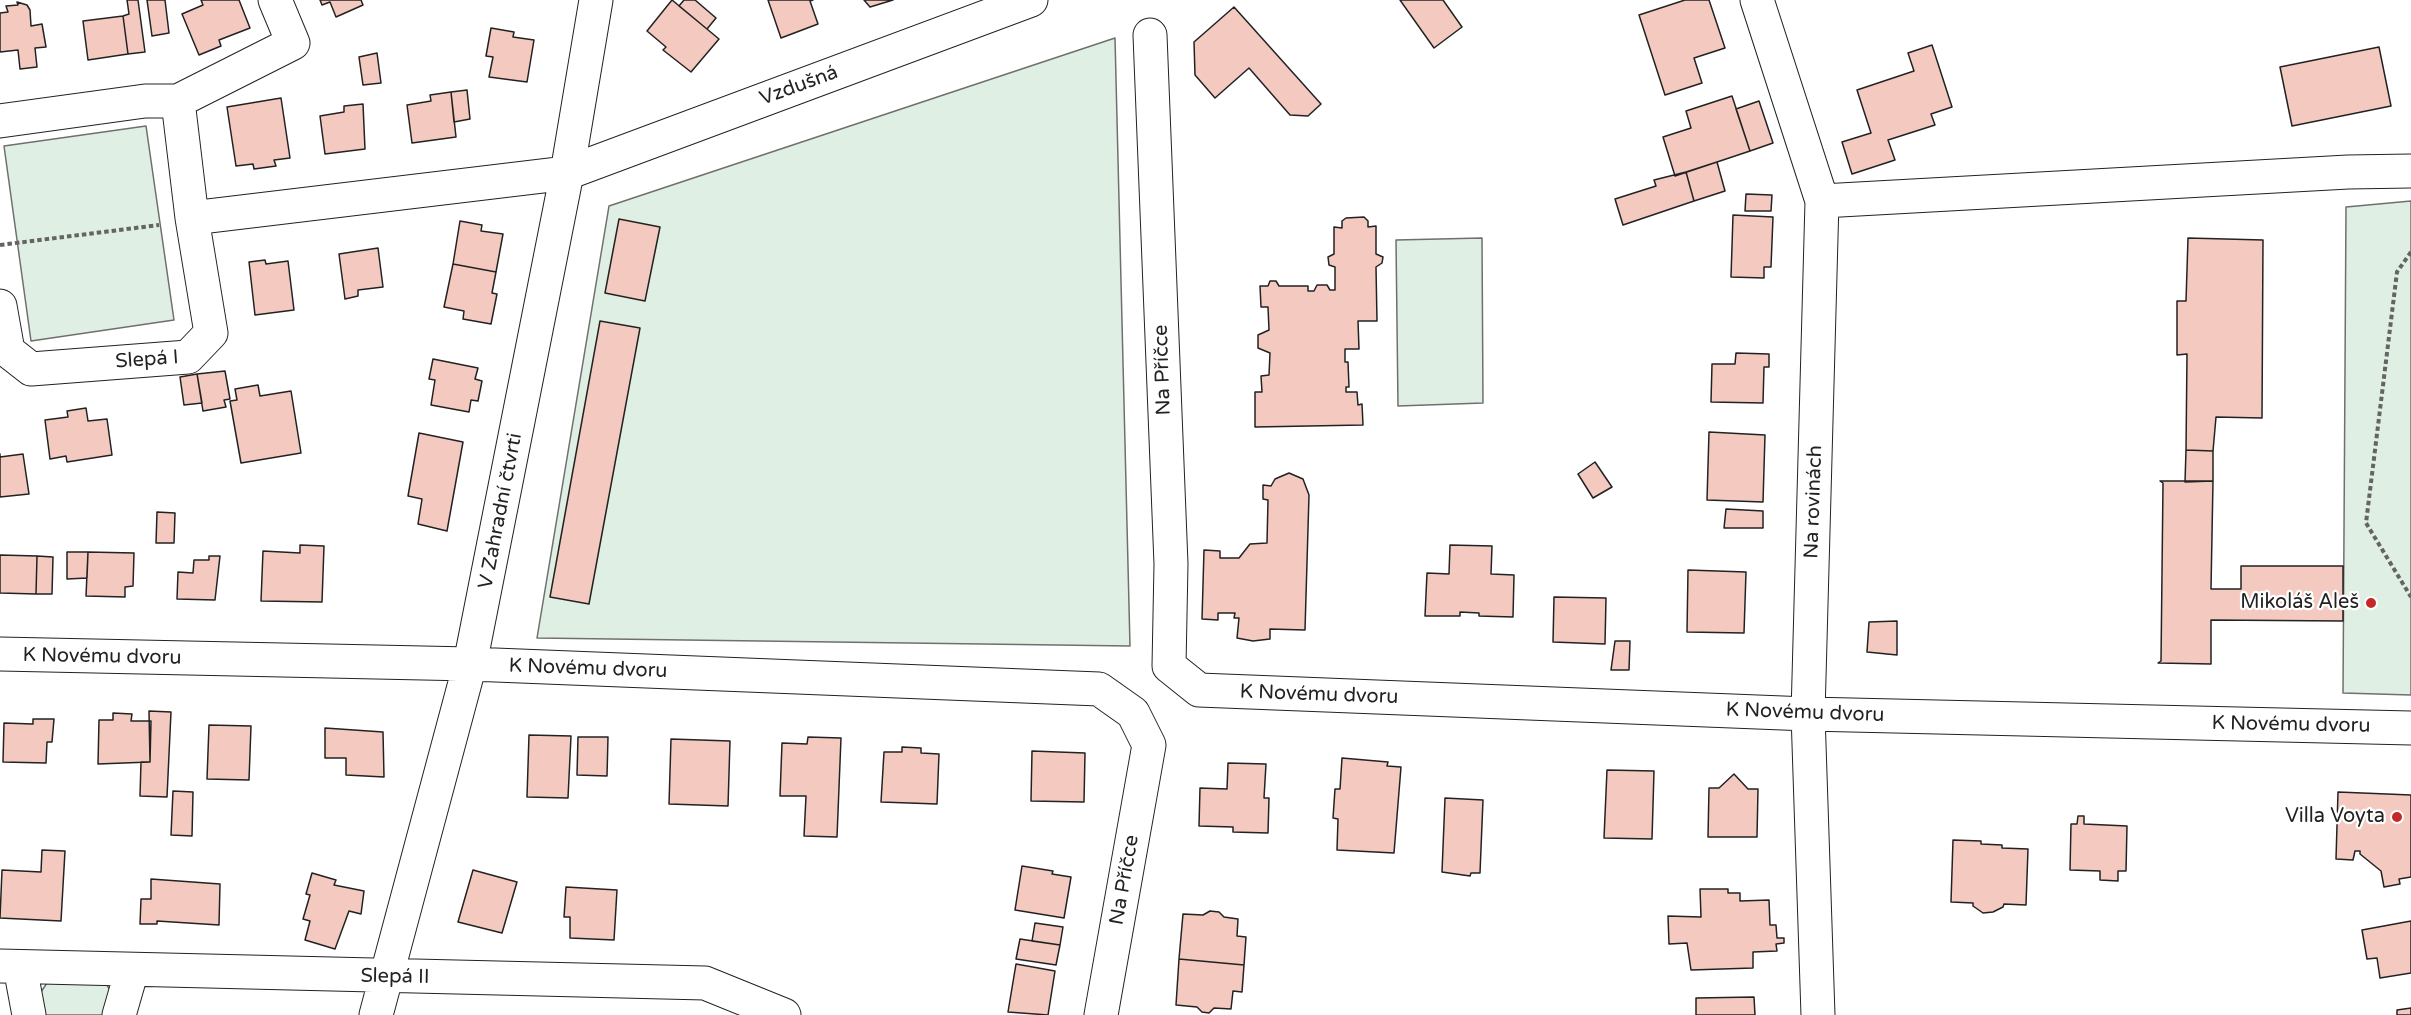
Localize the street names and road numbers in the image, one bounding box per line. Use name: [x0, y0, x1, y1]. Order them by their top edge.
street label: Vzdušná: [757, 61, 841, 111]
street label: Na Příčce: [1149, 324, 1177, 416]
street label: Slepá I: [115, 346, 179, 374]
street label: V Zahradní čtvrti: [474, 431, 528, 591]
street label: Na rovinách: [1800, 445, 1828, 559]
street label: K Novému dvoru: [22, 644, 182, 670]
street label: K Novému dvoru: [508, 654, 668, 684]
street label: K Novému dvoru: [1239, 680, 1399, 710]
street label: K Novému dvoru: [1725, 698, 1885, 728]
street label: K Novému dvoru: [2211, 712, 2371, 738]
street label: Na Příčce: [1105, 833, 1145, 927]
street label: Slepá II: [360, 964, 430, 990]

